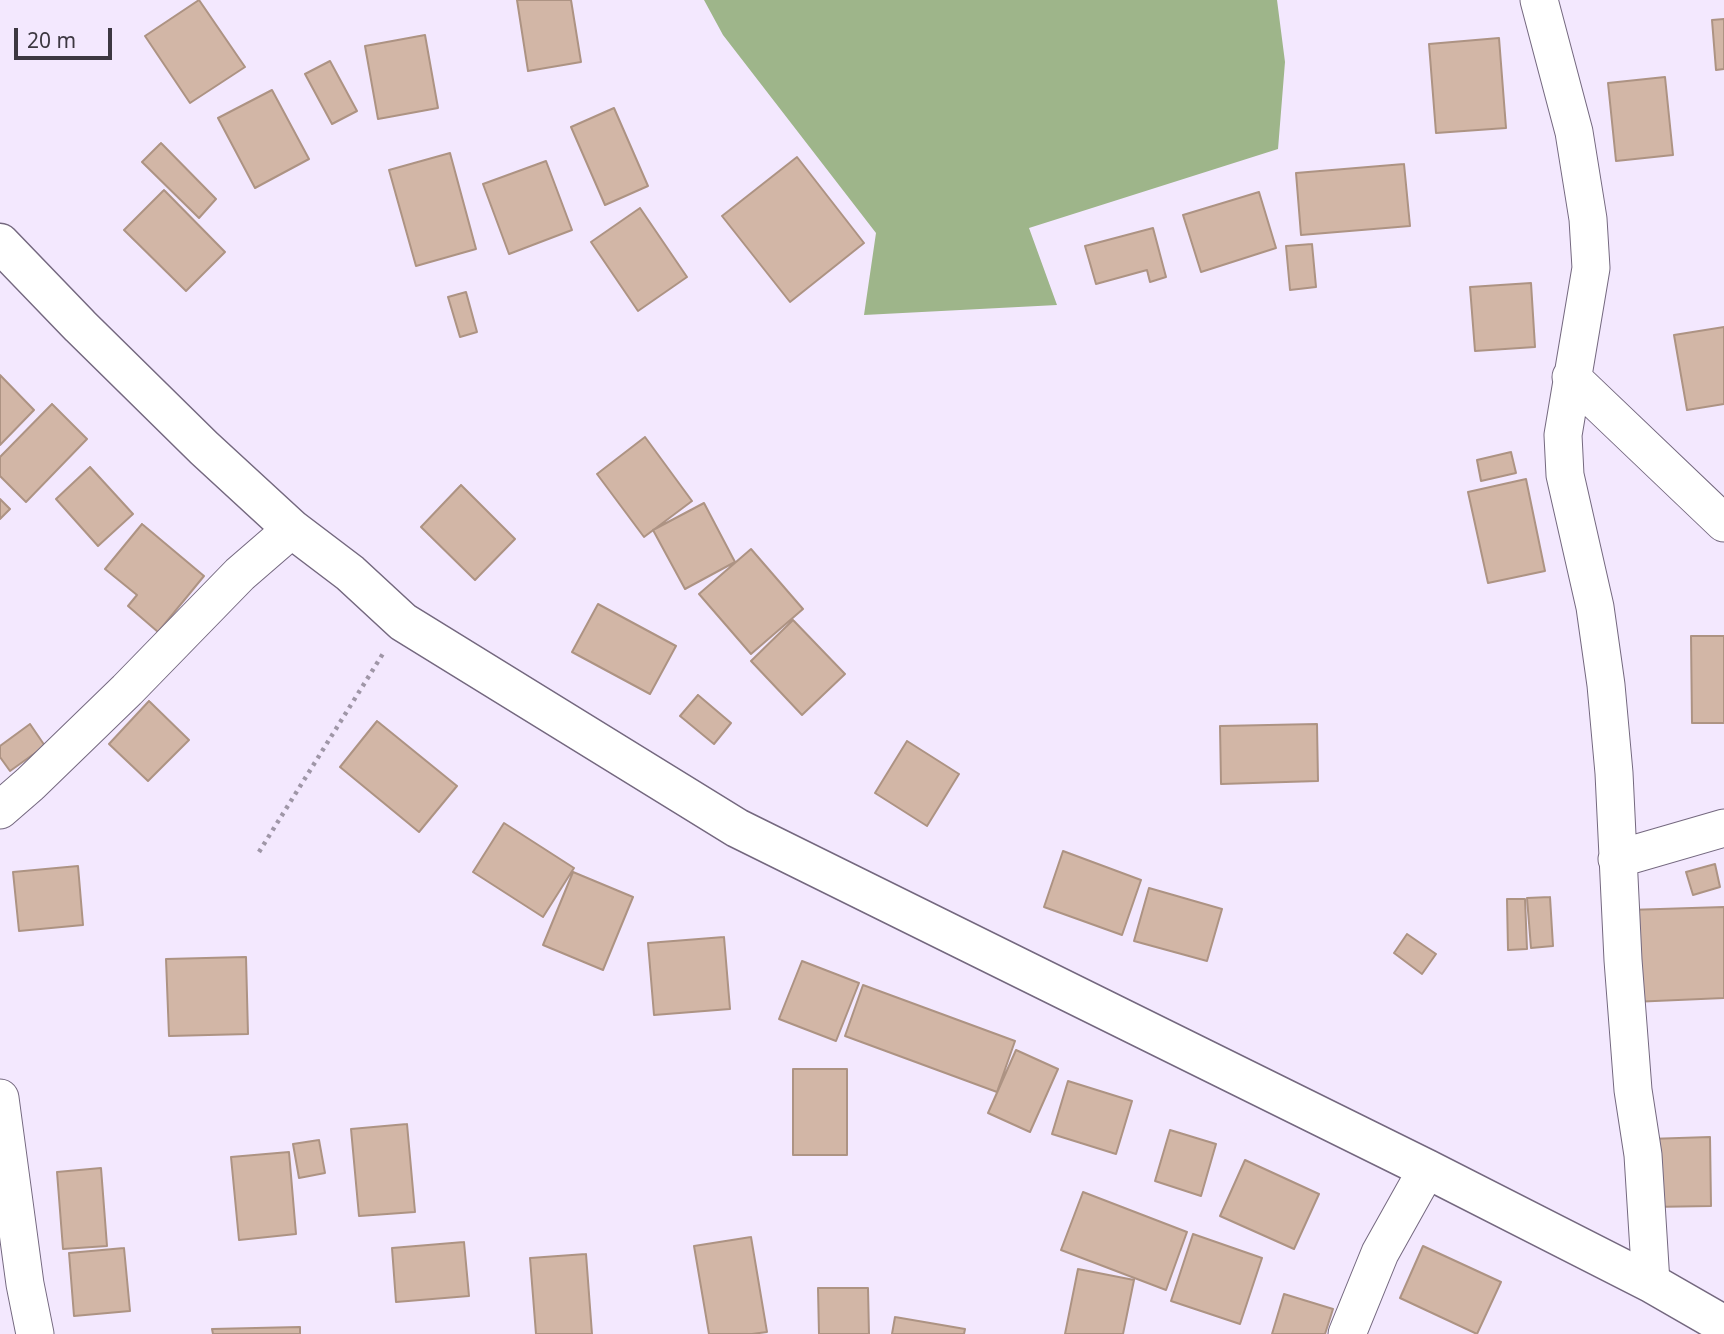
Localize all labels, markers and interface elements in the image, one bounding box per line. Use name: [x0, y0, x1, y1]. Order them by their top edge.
scale bar: [18, 14, 116, 58]
text: 20 m: [27, 26, 76, 54]

